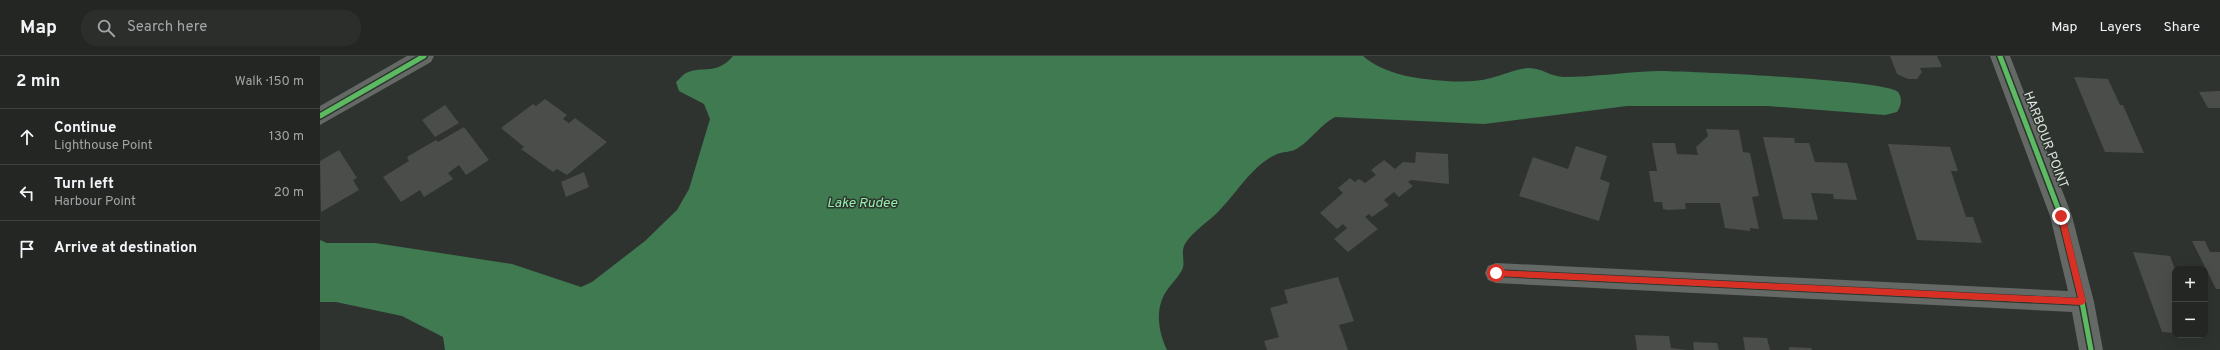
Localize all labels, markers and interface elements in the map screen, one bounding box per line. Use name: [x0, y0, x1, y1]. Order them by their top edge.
search box: [81, 10, 361, 46]
text: Map: [20, 16, 57, 40]
icon: search: [95, 17, 117, 39]
text: Search here: [127, 18, 207, 37]
text: Map: [2051, 19, 2077, 36]
text: Layers: [2099, 19, 2141, 36]
text: Share: [2163, 19, 2200, 36]
text: 2 min: [16, 71, 60, 93]
text: Walk · 150 m: [235, 74, 304, 90]
street label: HARBOUR POINT: [2019, 89, 2071, 191]
text: Continue: [54, 119, 116, 138]
icon: ahead: [16, 126, 38, 148]
text: 130 m: [269, 129, 304, 145]
text: Lighthouse Point: [54, 138, 153, 154]
text: Turn left: [54, 175, 114, 194]
icon: left: [16, 182, 38, 204]
text: 20 m: [274, 185, 304, 201]
text: Harbour Point: [54, 194, 136, 210]
water label: Lake Rudee: [827, 195, 898, 212]
route end: [2052, 207, 2070, 225]
icon: arrive: [16, 238, 38, 260]
text: Arrive at destination: [54, 239, 197, 258]
route start: [1487, 264, 1505, 282]
map controls: [2172, 266, 2208, 338]
button: +: [2172, 266, 2208, 302]
button: −: [2172, 302, 2208, 338]

